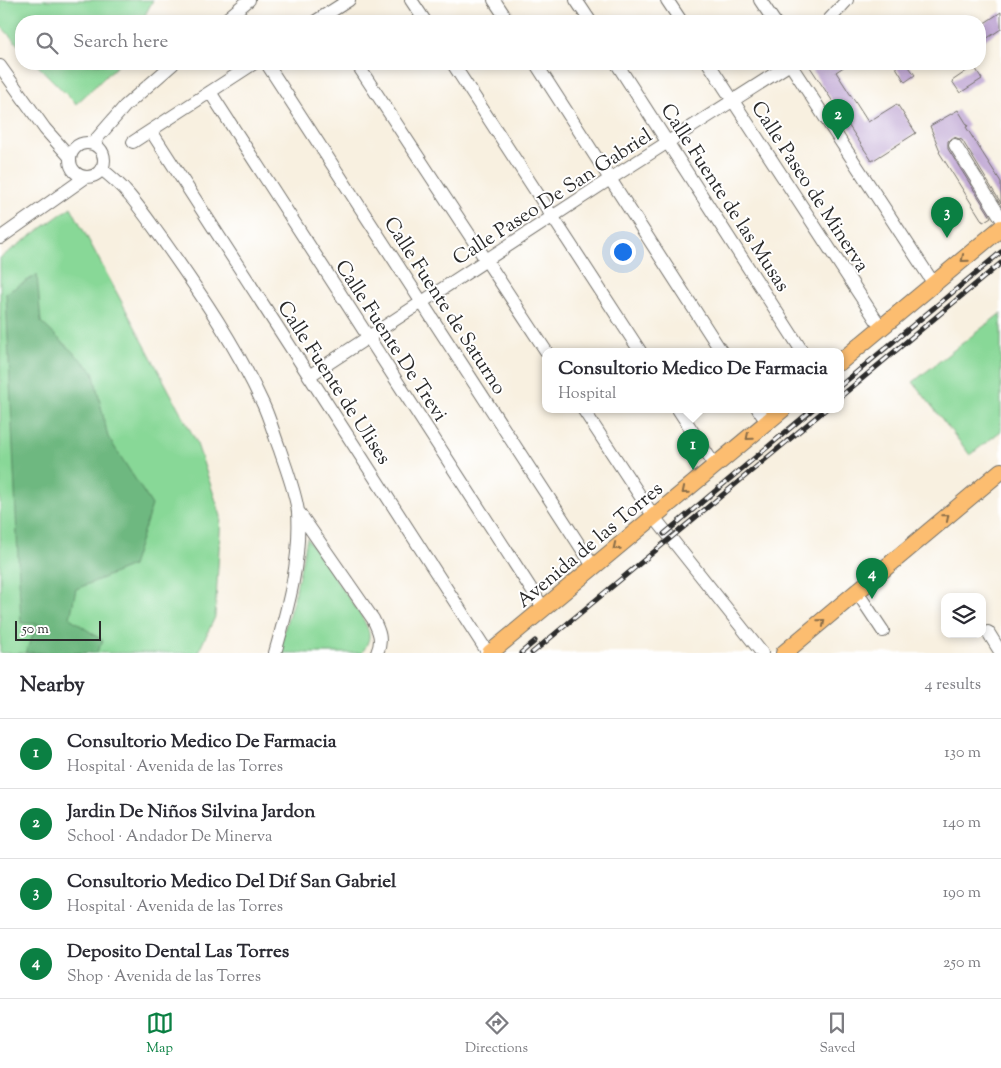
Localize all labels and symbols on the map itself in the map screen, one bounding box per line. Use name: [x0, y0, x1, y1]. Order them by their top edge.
street label: Calle Paseo de Minerva: [743, 96, 875, 279]
street label: Calle Fuente de las Musas: [652, 98, 796, 298]
pin: 2: [822, 99, 854, 140]
street label: Calle Paseo De San Gabriel: [448, 122, 659, 274]
pin: 3: [931, 197, 963, 238]
street label: Calle Fuente de Saturno: [375, 212, 513, 401]
your location: [610, 239, 636, 265]
one-way arrow: [960, 254, 969, 263]
street label: Calle Fuente De Trevi: [327, 255, 453, 428]
street label: Calle Fuente de Ulises: [269, 296, 397, 471]
pin: 1: [677, 429, 709, 470]
one-way arrow: [746, 432, 755, 441]
street label: Avenida de las Torres: [511, 476, 670, 616]
one-way arrow: [681, 486, 690, 495]
one-way arrow: [940, 515, 949, 523]
one-way arrow: [613, 542, 622, 550]
pin: 4: [856, 558, 888, 599]
scale bar: [15, 618, 101, 641]
one-way arrow: [816, 618, 825, 627]

